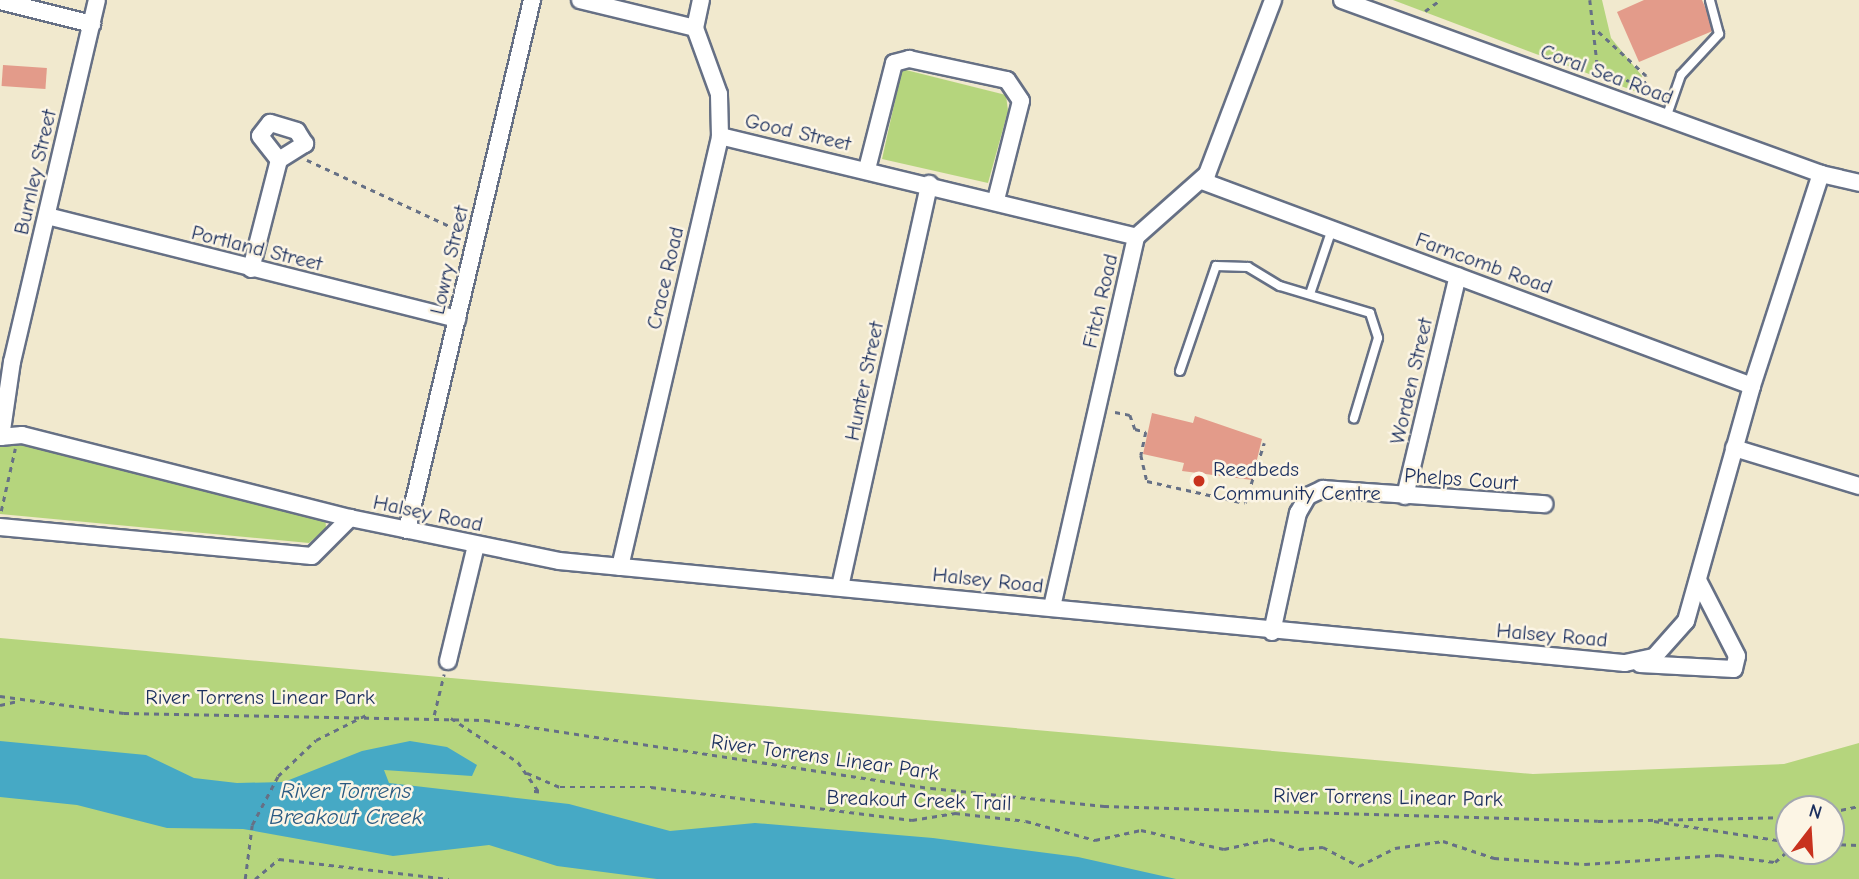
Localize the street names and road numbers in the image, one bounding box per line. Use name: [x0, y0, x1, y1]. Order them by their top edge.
street label: Coral Sea Road: [1537, 38, 1677, 110]
street label: Burnley Street: [8, 107, 62, 237]
street label: Good Street: [743, 108, 853, 156]
street label: Lowry Street: [424, 203, 474, 317]
street label: Portland Street: [189, 220, 325, 276]
street label: Crace Road: [641, 224, 689, 332]
street label: Farncomb Road: [1412, 227, 1556, 299]
street label: Fitch Road: [1077, 251, 1123, 351]
street label: Worden Street: [1384, 315, 1438, 447]
street label: Hunter Street: [839, 319, 889, 443]
street label: Phelps Court: [1403, 462, 1519, 496]
street label: Halsey Road: [371, 489, 485, 537]
street label: Halsey Road: [931, 562, 1045, 598]
street label: Halsey Road: [1495, 618, 1609, 652]
street label: River Torrens Linear Park: [145, 684, 375, 710]
street label: River Torrens Linear Park: [710, 729, 940, 785]
street label: River Torrens Linear Park: [1273, 782, 1503, 812]
street label: Breakout Creek Trail: [826, 784, 1012, 816]

